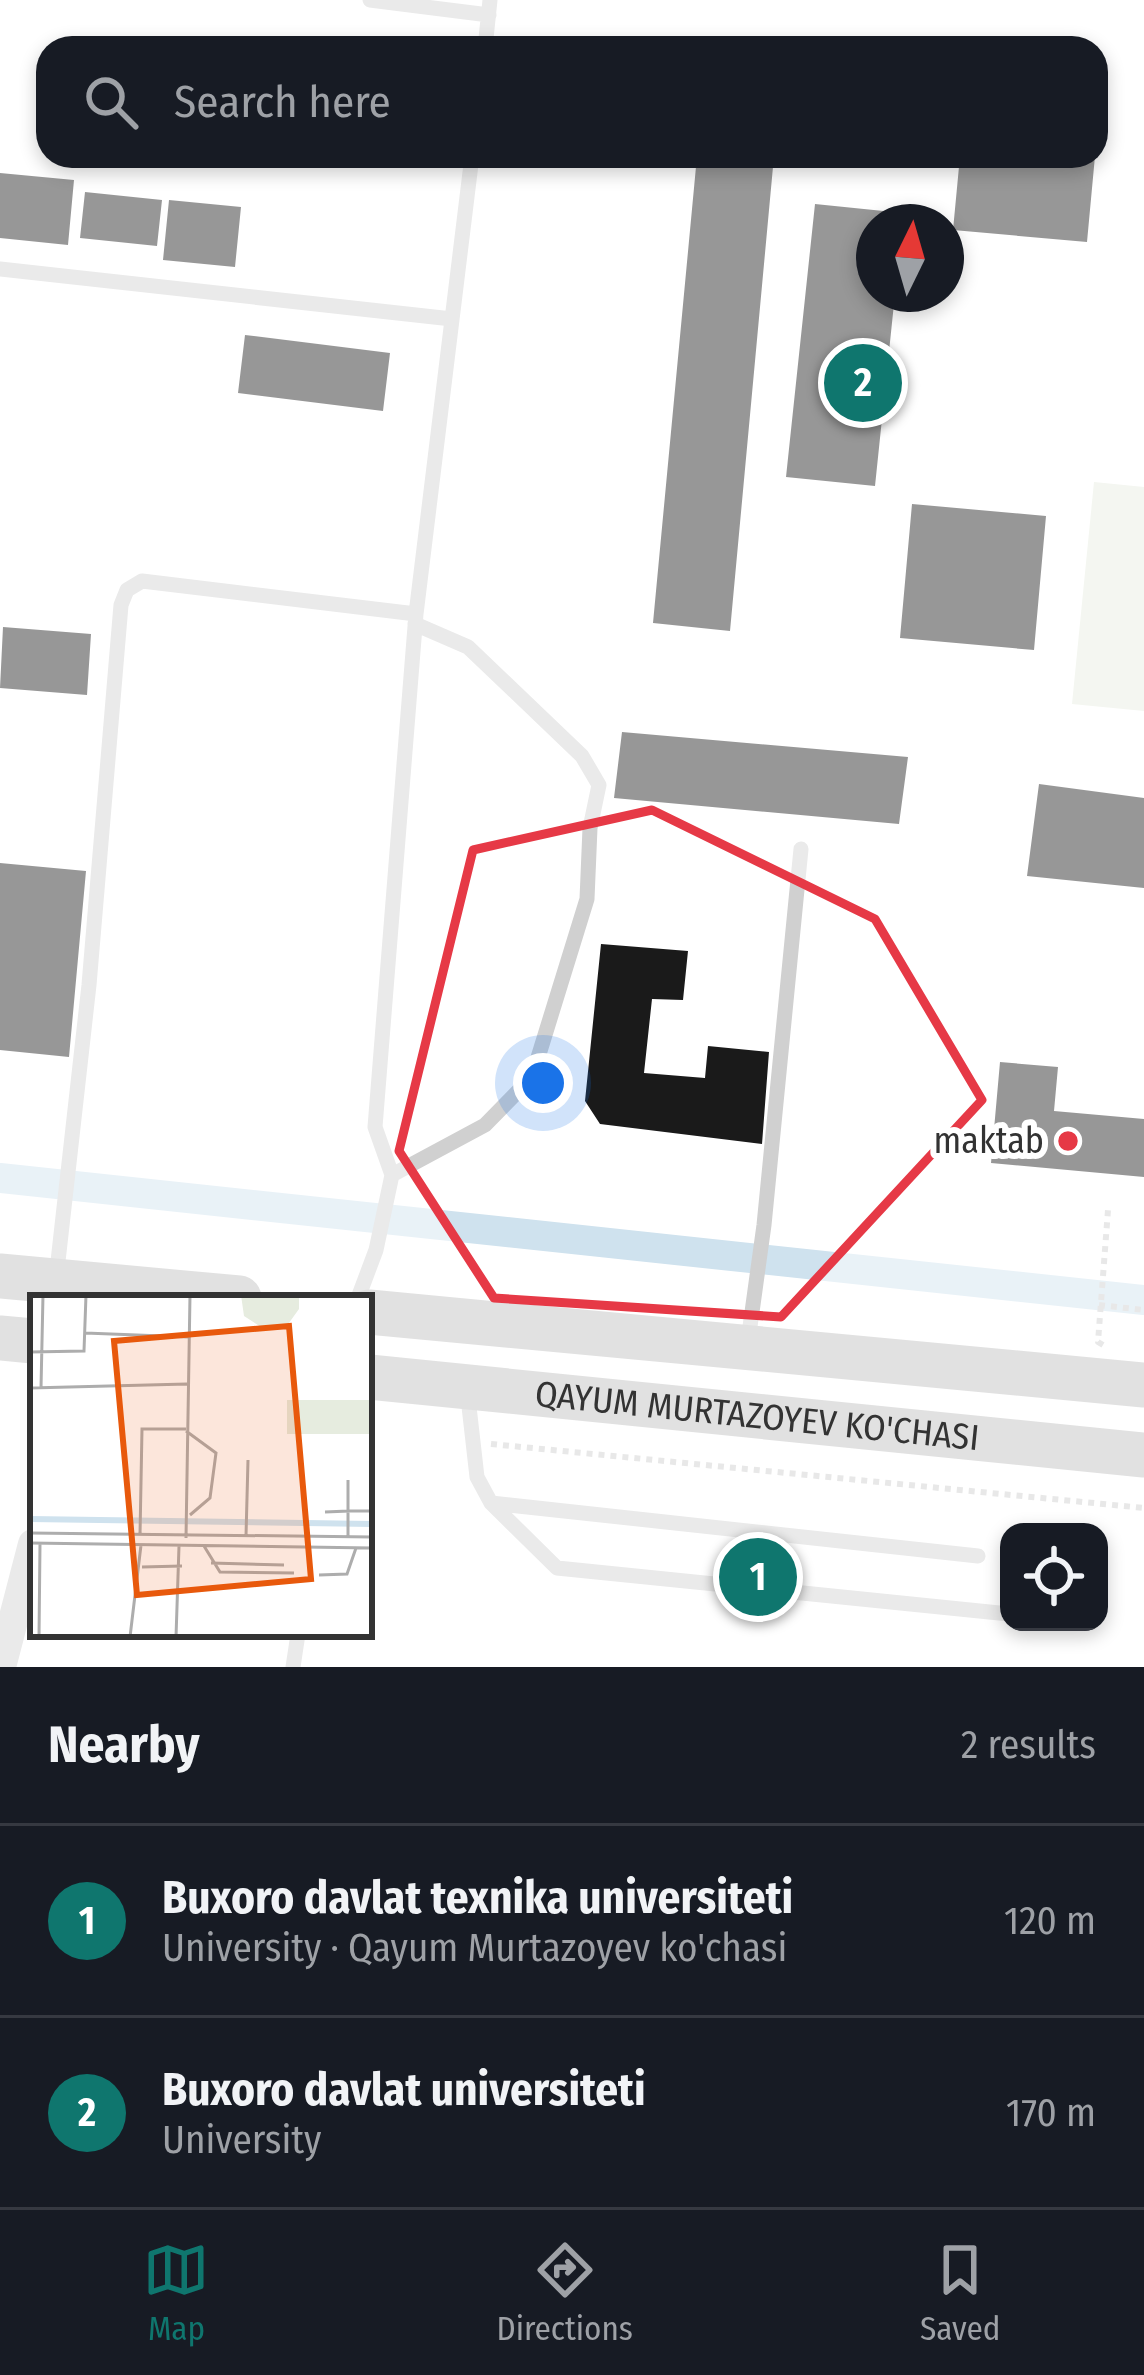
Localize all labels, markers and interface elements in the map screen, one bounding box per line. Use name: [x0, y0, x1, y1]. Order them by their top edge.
search box: [36, 36, 1108, 168]
icon: search: [78, 69, 144, 135]
text: Search here: [174, 75, 391, 129]
north arrow: [856, 204, 964, 312]
pin: 2: [824, 338, 902, 428]
your location: [513, 1053, 573, 1113]
place label: maktab: [934, 1119, 1044, 1163]
marker: maktab: [1055, 1128, 1081, 1154]
inset map: [30, 1295, 372, 1637]
street label: QAYUM MURTAZOYEV KO'CHASI: [533, 1372, 981, 1460]
map controls: [1000, 1523, 1108, 1631]
button: locate: [1000, 1523, 1108, 1631]
pin: 1: [719, 1532, 797, 1622]
text: Nearby: [48, 1714, 200, 1776]
text: 2 results: [961, 1722, 1096, 1768]
text: Buxoro davlat texnika universiteti: [162, 1871, 793, 1925]
text: 1: [79, 1898, 95, 1944]
text: 120 m: [1004, 1898, 1096, 1944]
text: University · Qayum Murtazoyev ko'chasi: [162, 1925, 787, 1971]
text: Buxoro davlat universiteti: [162, 2063, 646, 2117]
text: 2: [78, 2090, 96, 2136]
text: 170 m: [1006, 2090, 1096, 2136]
text: University: [162, 2117, 321, 2163]
tab: Map: [143, 2237, 209, 2349]
tab: Directions: [496, 2237, 633, 2349]
tab: Saved: [920, 2237, 1000, 2349]

